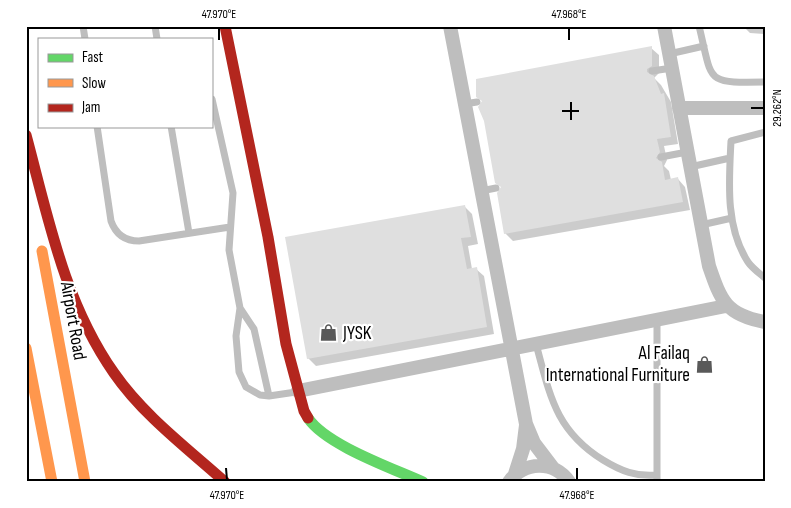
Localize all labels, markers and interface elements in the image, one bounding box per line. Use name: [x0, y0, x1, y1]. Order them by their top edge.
text: 47.970°E: [202, 7, 236, 22]
text: 47.968°E: [552, 7, 586, 22]
legend: [38, 38, 212, 128]
text: Fast: [82, 48, 104, 67]
text: Slow: [82, 74, 106, 93]
text: 29.262°N: [770, 89, 785, 127]
text: Jam: [81, 98, 100, 117]
street label: Airport Road: [55, 279, 91, 362]
place label: JYSK: [342, 322, 372, 345]
shop icon: JYSK: [319, 323, 339, 343]
place label: Al Failaq International Furniture: [546, 342, 690, 387]
shop icon: Al Failaq International Furniture: [694, 354, 714, 374]
text: 47.970°E: [210, 488, 244, 503]
text: 47.968°E: [560, 488, 594, 503]

